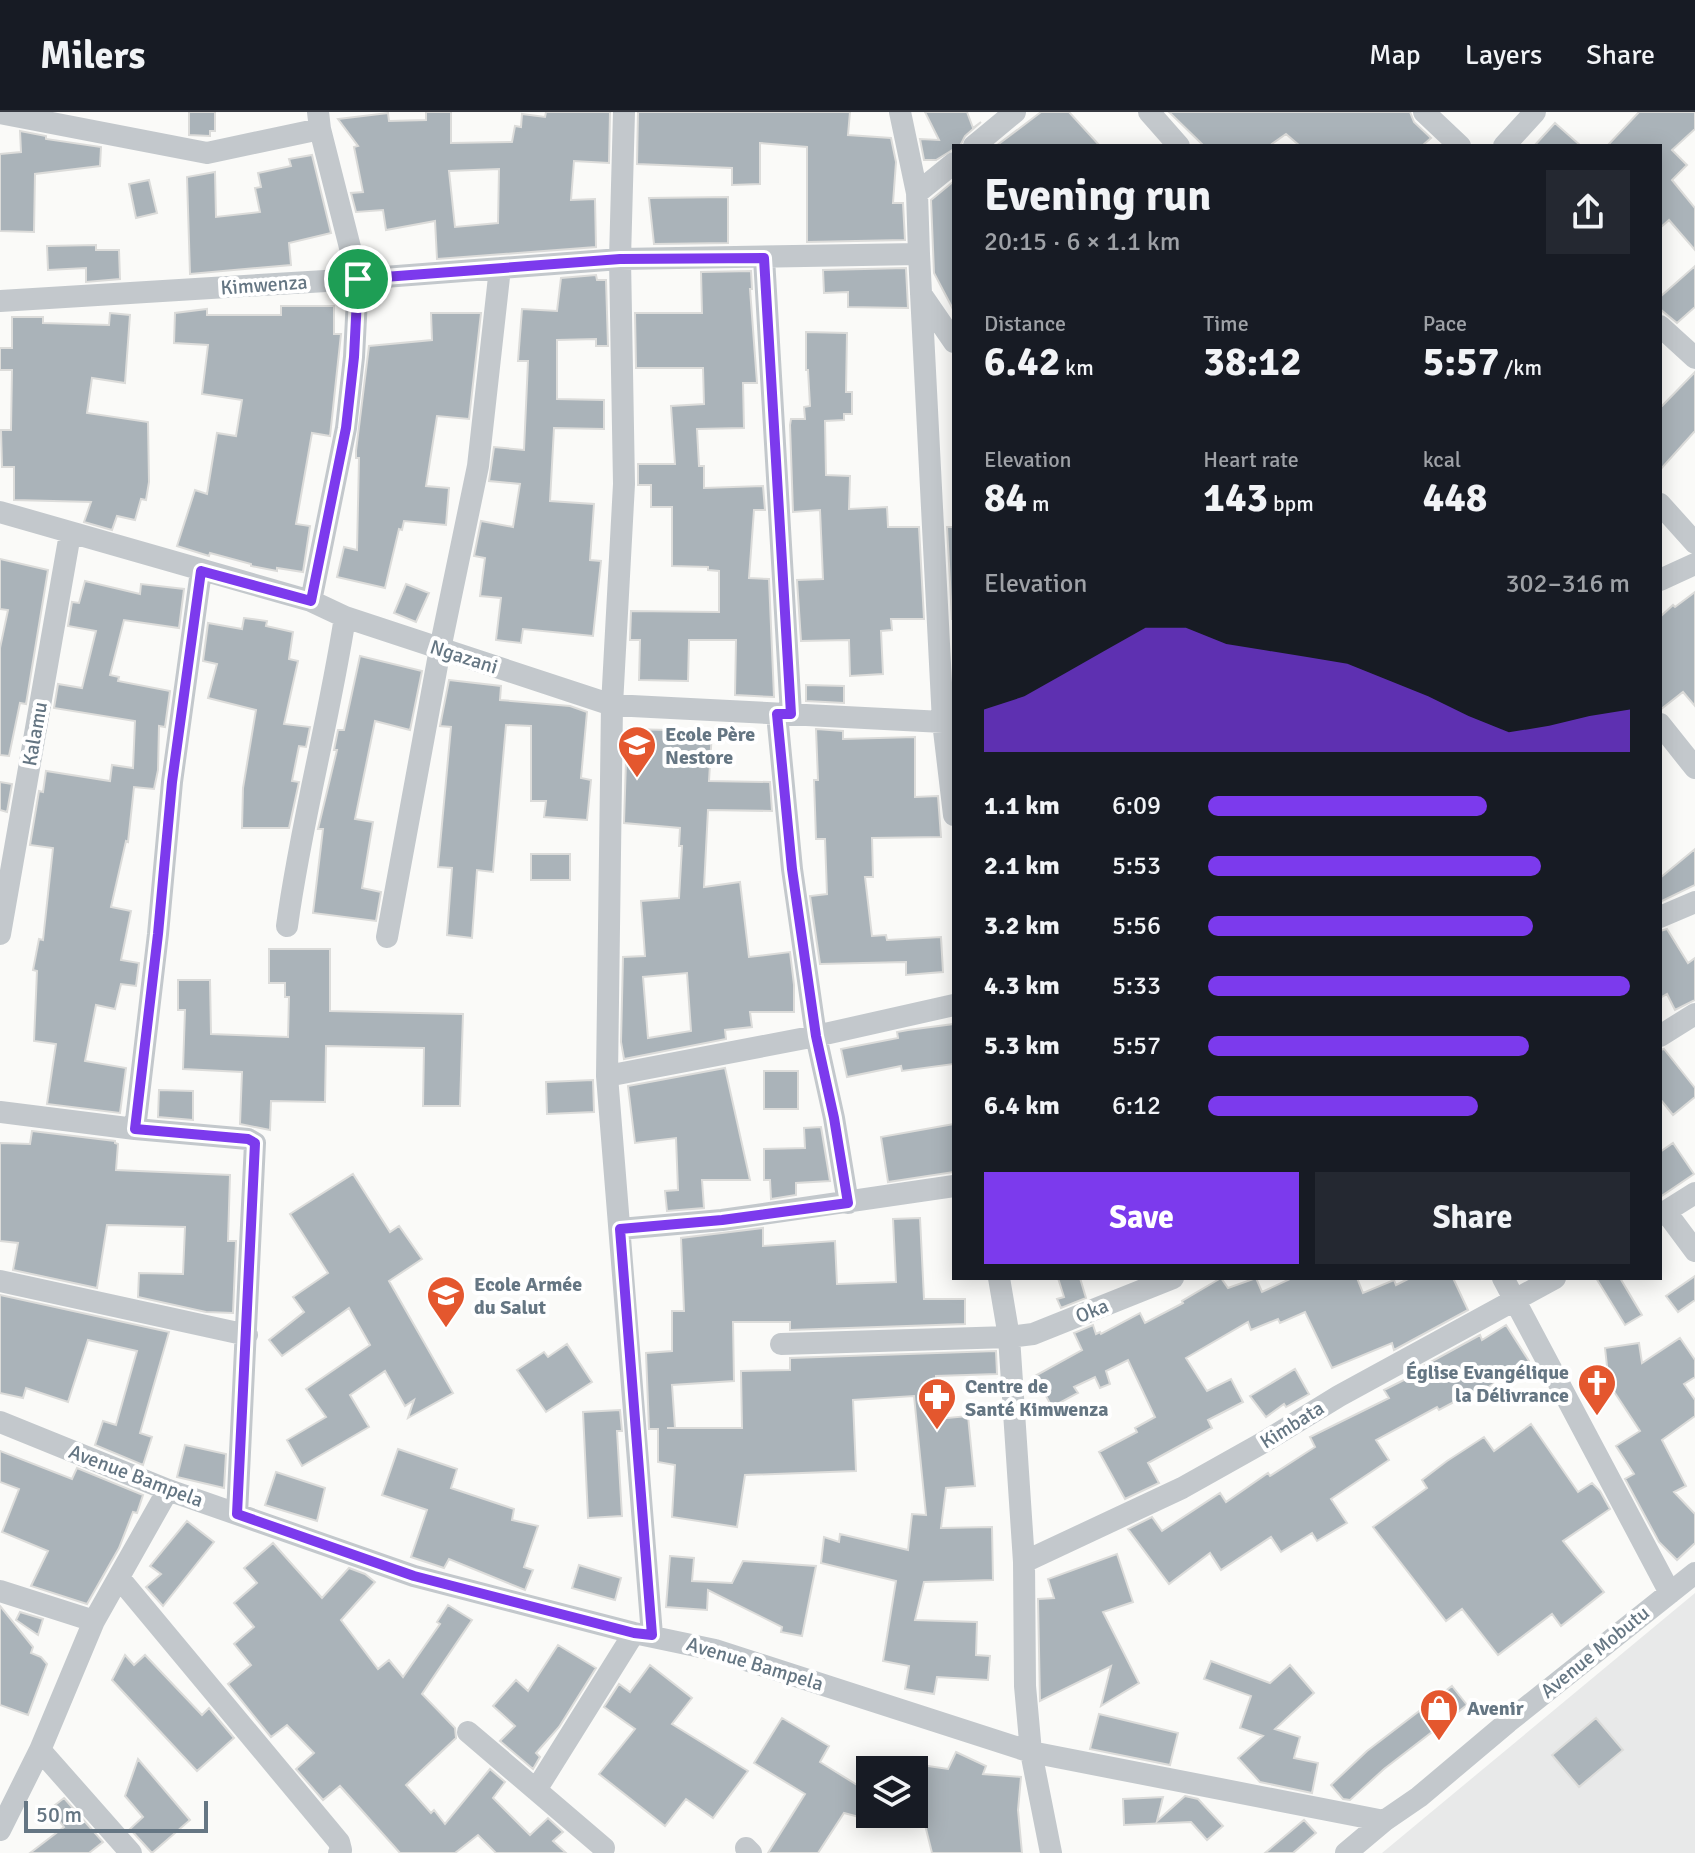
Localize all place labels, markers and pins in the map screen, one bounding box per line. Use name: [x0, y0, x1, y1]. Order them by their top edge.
pin: [324, 245, 392, 313]
place label: Ecole Père Nestore: [665, 722, 755, 770]
school or university icon: Ecole Père Nestore: [616, 724, 658, 779]
place label: Ecole Armée du Salut: [474, 1272, 582, 1320]
school or university icon: Ecole Armée du Salut: [425, 1274, 467, 1329]
place label: Église Evangélique la Délivrance: [1406, 1360, 1569, 1408]
church icon: Église Evangélique la Délivrance: [1576, 1362, 1618, 1417]
place label: Centre de Santé Kimwenza: [965, 1374, 1109, 1422]
pharmacy icon: Centre de Santé Kimwenza: [916, 1376, 958, 1431]
shop icon: Avenir: [1418, 1687, 1460, 1742]
place label: Avenir: [1467, 1696, 1524, 1721]

